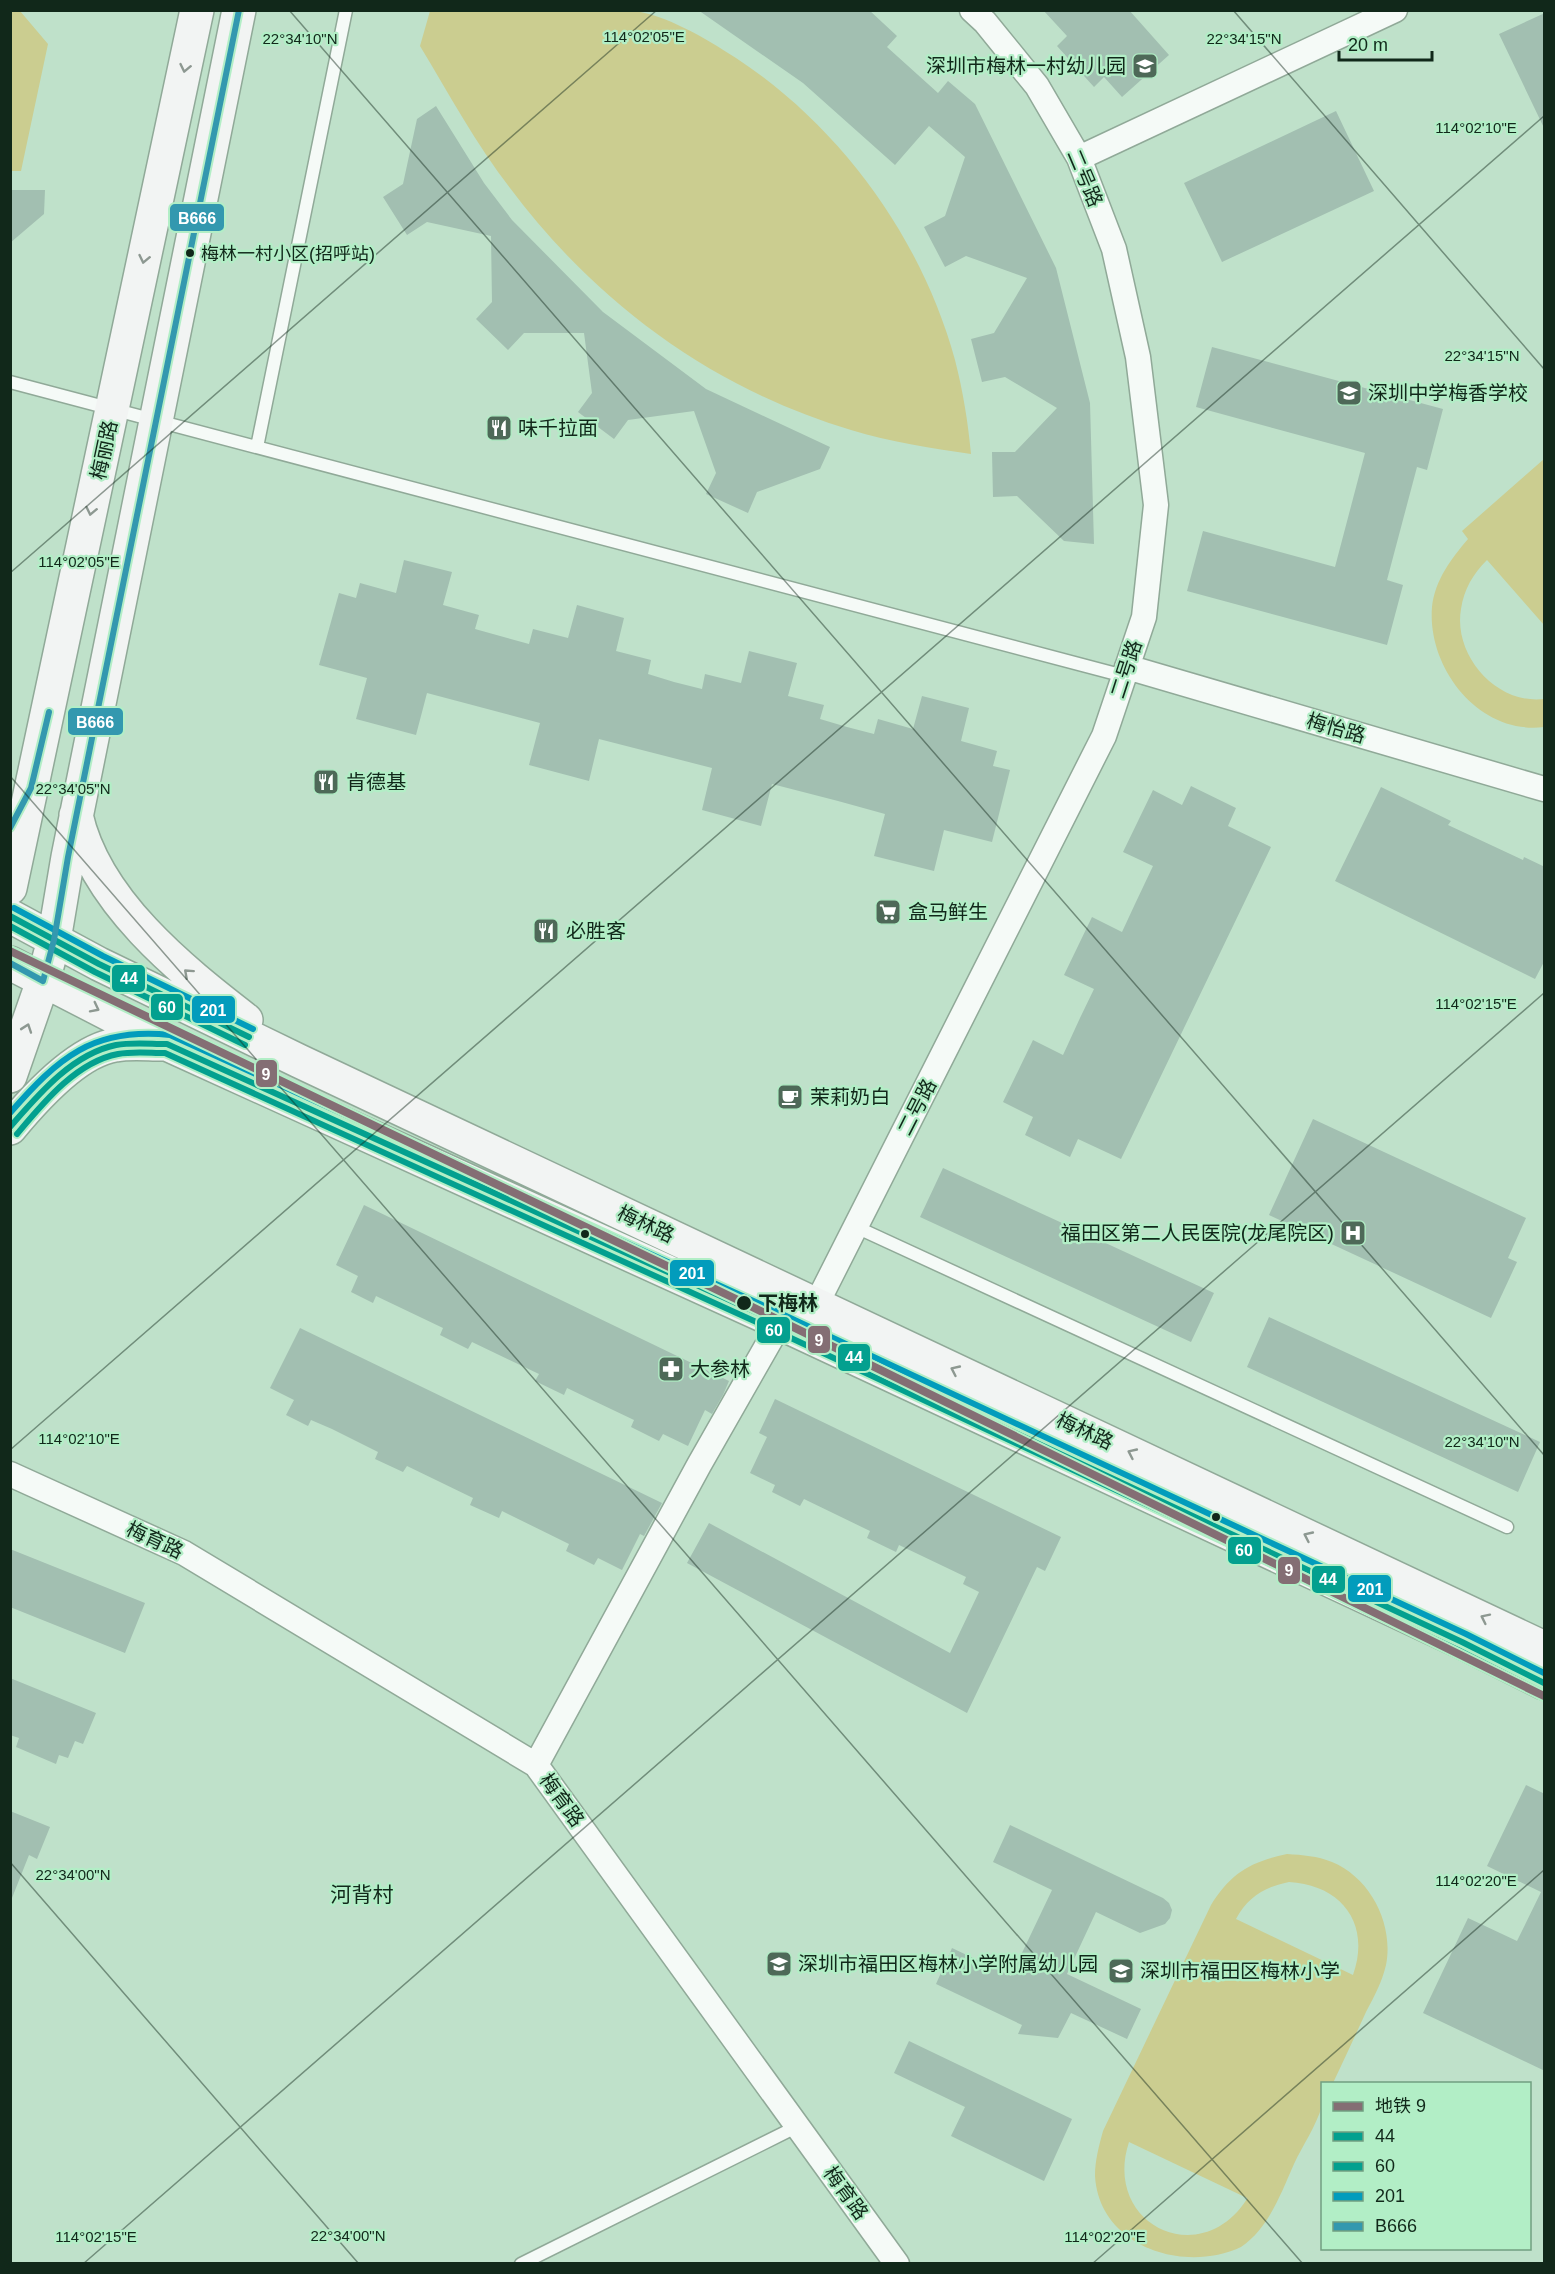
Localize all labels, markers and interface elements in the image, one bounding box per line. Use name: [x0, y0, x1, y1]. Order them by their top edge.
scale bar: [1339, 24, 1432, 62]
text: 114°02'05"E: [603, 28, 685, 45]
text: 22°34'10"N: [262, 30, 338, 47]
text: 22°34'15"N: [1206, 30, 1282, 47]
text: 20 m: [1348, 35, 1388, 55]
school or university icon: 深圳市梅林一村幼儿园: [1130, 51, 1160, 81]
place label: 深圳市梅林一村幼儿园: [926, 55, 1126, 77]
one-way arrow: [179, 62, 192, 72]
text: 114°02'10"E: [1435, 119, 1517, 136]
street label: 二号路: [1063, 146, 1107, 210]
line badge: B666: [169, 203, 225, 232]
text: B666: [178, 210, 216, 227]
place label: 梅林一村小区(招呼站): [201, 244, 375, 264]
marker: 梅林一村小区(招呼站): [184, 247, 196, 259]
one-way arrow: [139, 253, 152, 263]
text: 22°34'15"N: [1444, 347, 1520, 364]
school or university icon: 深圳中学梅香学校: [1334, 378, 1364, 408]
place label: 深圳中学梅香学校: [1368, 382, 1528, 404]
restaurant icon: 味千拉面: [484, 413, 514, 443]
place label: 味千拉面: [518, 417, 598, 439]
street label: 梅丽路: [87, 418, 121, 482]
one-way arrow: [86, 506, 99, 516]
text: 114°02'05"E: [38, 553, 120, 570]
street label: 二号路: [1106, 637, 1146, 701]
line badge: B666: [67, 707, 124, 736]
street label: 梅怡路: [1304, 709, 1368, 747]
text: B666: [76, 714, 114, 731]
restaurant icon: 肯德基: [311, 767, 341, 797]
place label: 肯德基: [346, 771, 406, 793]
text: 22°34'05"N: [35, 780, 111, 797]
supermarket icon: 盒马鲜生: [873, 897, 903, 927]
place label: 盒马鲜生: [908, 901, 988, 923]
restaurant icon: 必胜客: [531, 916, 561, 946]
place label: 必胜客: [566, 920, 626, 942]
line badge: 44: [111, 964, 146, 993]
one-way arrow: [184, 969, 195, 980]
text: 44: [120, 970, 138, 987]
line badge: 60: [150, 993, 184, 1021]
line badge: 201: [191, 995, 236, 1024]
text: 114°02'15"E: [1435, 995, 1517, 1012]
text: 60: [158, 999, 176, 1016]
one-way arrow: [89, 1001, 100, 1012]
text: 201: [200, 1002, 226, 1019]
one-way arrow: [20, 1023, 33, 1034]
line badge: 9: [255, 1059, 278, 1088]
text: 9: [262, 1066, 271, 1083]
street label: 二号路: [894, 1075, 940, 1139]
cafe icon: 茉莉奶白: [775, 1082, 805, 1112]
place label: 茉莉奶白: [810, 1086, 890, 1108]
street label: 梅林路: [614, 1201, 678, 1247]
hospital icon: 福田区第二人民医院(龙尾院区): [1338, 1218, 1368, 1248]
place label: 福田区第二人民医院(龙尾院区): [1061, 1222, 1334, 1244]
unlabelled marker: [579, 1228, 591, 1240]
line badge: 201: [669, 1259, 715, 1287]
text: 201: [679, 1265, 705, 1282]
place label: 下梅林: [758, 1292, 818, 1314]
marker: 下梅林: [735, 1294, 753, 1312]
line badge: 60: [756, 1316, 791, 1344]
text: 60: [765, 1322, 783, 1339]
line badge: 9: [807, 1325, 831, 1354]
text: 9: [815, 1332, 824, 1349]
line badge: 44: [837, 1343, 871, 1372]
text: 44: [845, 1349, 863, 1366]
pharmacy icon: 大参林: [656, 1354, 686, 1384]
place label: 大参林: [690, 1358, 750, 1380]
one-way arrow: [950, 1366, 961, 1378]
street label: 梅林路: [1053, 1408, 1117, 1454]
text: 114°02'10"E: [38, 1430, 120, 1447]
text: 22°34'10"N: [1444, 1433, 1520, 1450]
one-way arrow: [1127, 1448, 1138, 1460]
unlabelled marker: [1210, 1511, 1222, 1523]
street label: 梅育路: [123, 1517, 187, 1563]
one-way arrow: [1304, 1531, 1315, 1543]
line badge: 60: [1227, 1536, 1262, 1565]
text: 60: [1235, 1542, 1253, 1559]
line badge: 9: [1277, 1556, 1301, 1585]
text: 9: [1285, 1562, 1294, 1579]
line badge: 44: [1311, 1565, 1346, 1594]
text: 44: [1319, 1571, 1337, 1588]
line badge: 201: [1347, 1574, 1392, 1603]
text: 201: [1357, 1581, 1383, 1598]
one-way arrow: [1480, 1614, 1491, 1626]
street label: 梅育路: [535, 1769, 589, 1831]
text: 22°34'00"N: [35, 1866, 111, 1883]
text: 114°02'20"E: [1435, 1872, 1517, 1889]
district label: 河背村: [331, 1883, 394, 1906]
school or university icon: 深圳市福田区梅林小学附属幼儿园: [764, 1949, 794, 1979]
place label: 深圳市福田区梅林小学附属幼儿园: [798, 1953, 1098, 1975]
school or university icon: 深圳市福田区梅林小学: [1106, 1956, 1136, 1986]
place label: 深圳市福田区梅林小学: [1140, 1960, 1340, 1982]
legend: [1321, 2082, 1531, 2250]
text: 地铁 9: [1375, 2096, 1426, 2116]
text: 44: [1375, 2126, 1395, 2146]
text: 60: [1375, 2156, 1395, 2176]
street label: 梅育路: [819, 2162, 873, 2224]
text: 201: [1375, 2186, 1405, 2206]
text: B666: [1375, 2216, 1417, 2236]
text: 22°34'00"N: [310, 2227, 386, 2244]
text: 114°02'15"E: [55, 2228, 137, 2245]
text: 114°02'20"E: [1064, 2228, 1146, 2245]

